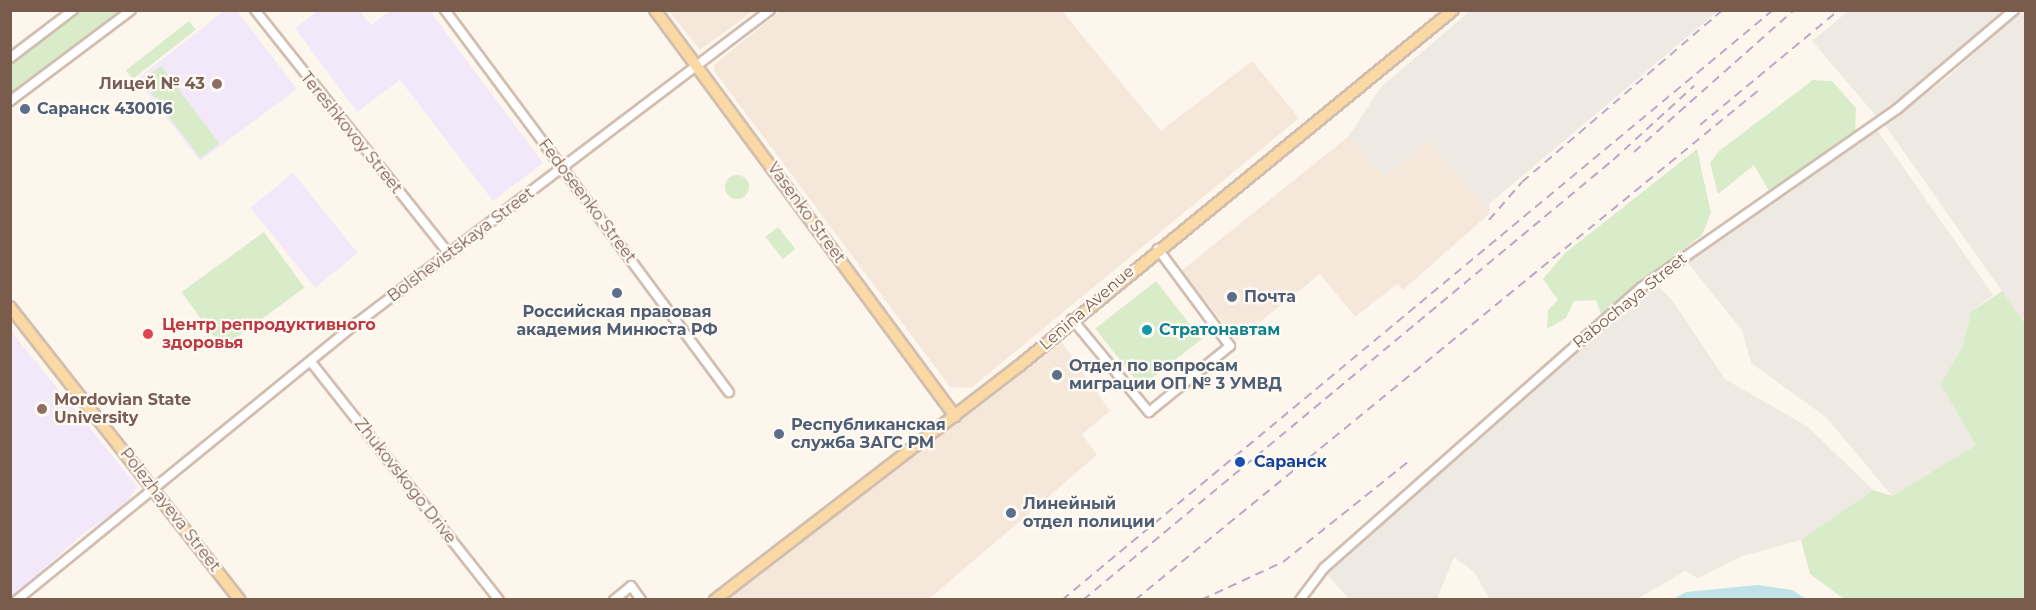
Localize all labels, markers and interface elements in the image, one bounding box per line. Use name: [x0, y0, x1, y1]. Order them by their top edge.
street label: Tereshkovoy Street: [296, 68, 406, 198]
place label: Лицей № 43: [99, 74, 205, 94]
marker: Лицей № 43: [210, 77, 224, 91]
place label: Саранск 430016: [37, 99, 173, 119]
marker: Саранск 430016: [18, 102, 32, 116]
street label: Fedoseenko Street: [534, 135, 640, 267]
street label: Vasenko Street: [763, 159, 849, 267]
street label: Bolshevistskaya Street: [384, 184, 538, 306]
street label: Rabochaya Street: [1569, 249, 1691, 353]
street label: Lenina Avenue: [1036, 262, 1138, 354]
marker: Российская правовая академия Минюста РФ: [610, 286, 624, 300]
place label: Почта: [1244, 287, 1296, 307]
marker: Почта: [1225, 290, 1239, 304]
place label: Российская правовая академия Минюста РФ: [516, 302, 718, 340]
place label: Центр репродуктивного здоровья: [162, 315, 376, 353]
place label: Стратонавтам: [1159, 320, 1280, 340]
marker: Стратонавтам: [1140, 323, 1154, 337]
marker: Центр репродуктивного здоровья: [139, 325, 157, 343]
place label: Отдел по вопросам миграции ОП № 3 УМВД: [1069, 356, 1282, 394]
marker: Отдел по вопросам миграции ОП № 3 УМВД: [1050, 368, 1064, 382]
place label: Mordovian State University: [54, 390, 191, 428]
marker: Mordovian State University: [35, 402, 49, 416]
street label: Zhukovskogo Drive: [350, 415, 460, 547]
place label: Республиканская служба ЗАГС РМ: [791, 415, 946, 453]
marker: Республиканская служба ЗАГС РМ: [772, 427, 786, 441]
street label: Polezhayeva Street: [116, 444, 224, 576]
place label: Саранск: [1254, 452, 1327, 472]
marker: Саранск: [1231, 453, 1249, 471]
place label: Линейный отдел полиции: [1023, 494, 1155, 532]
marker: Линейный отдел полиции: [1004, 506, 1018, 520]

